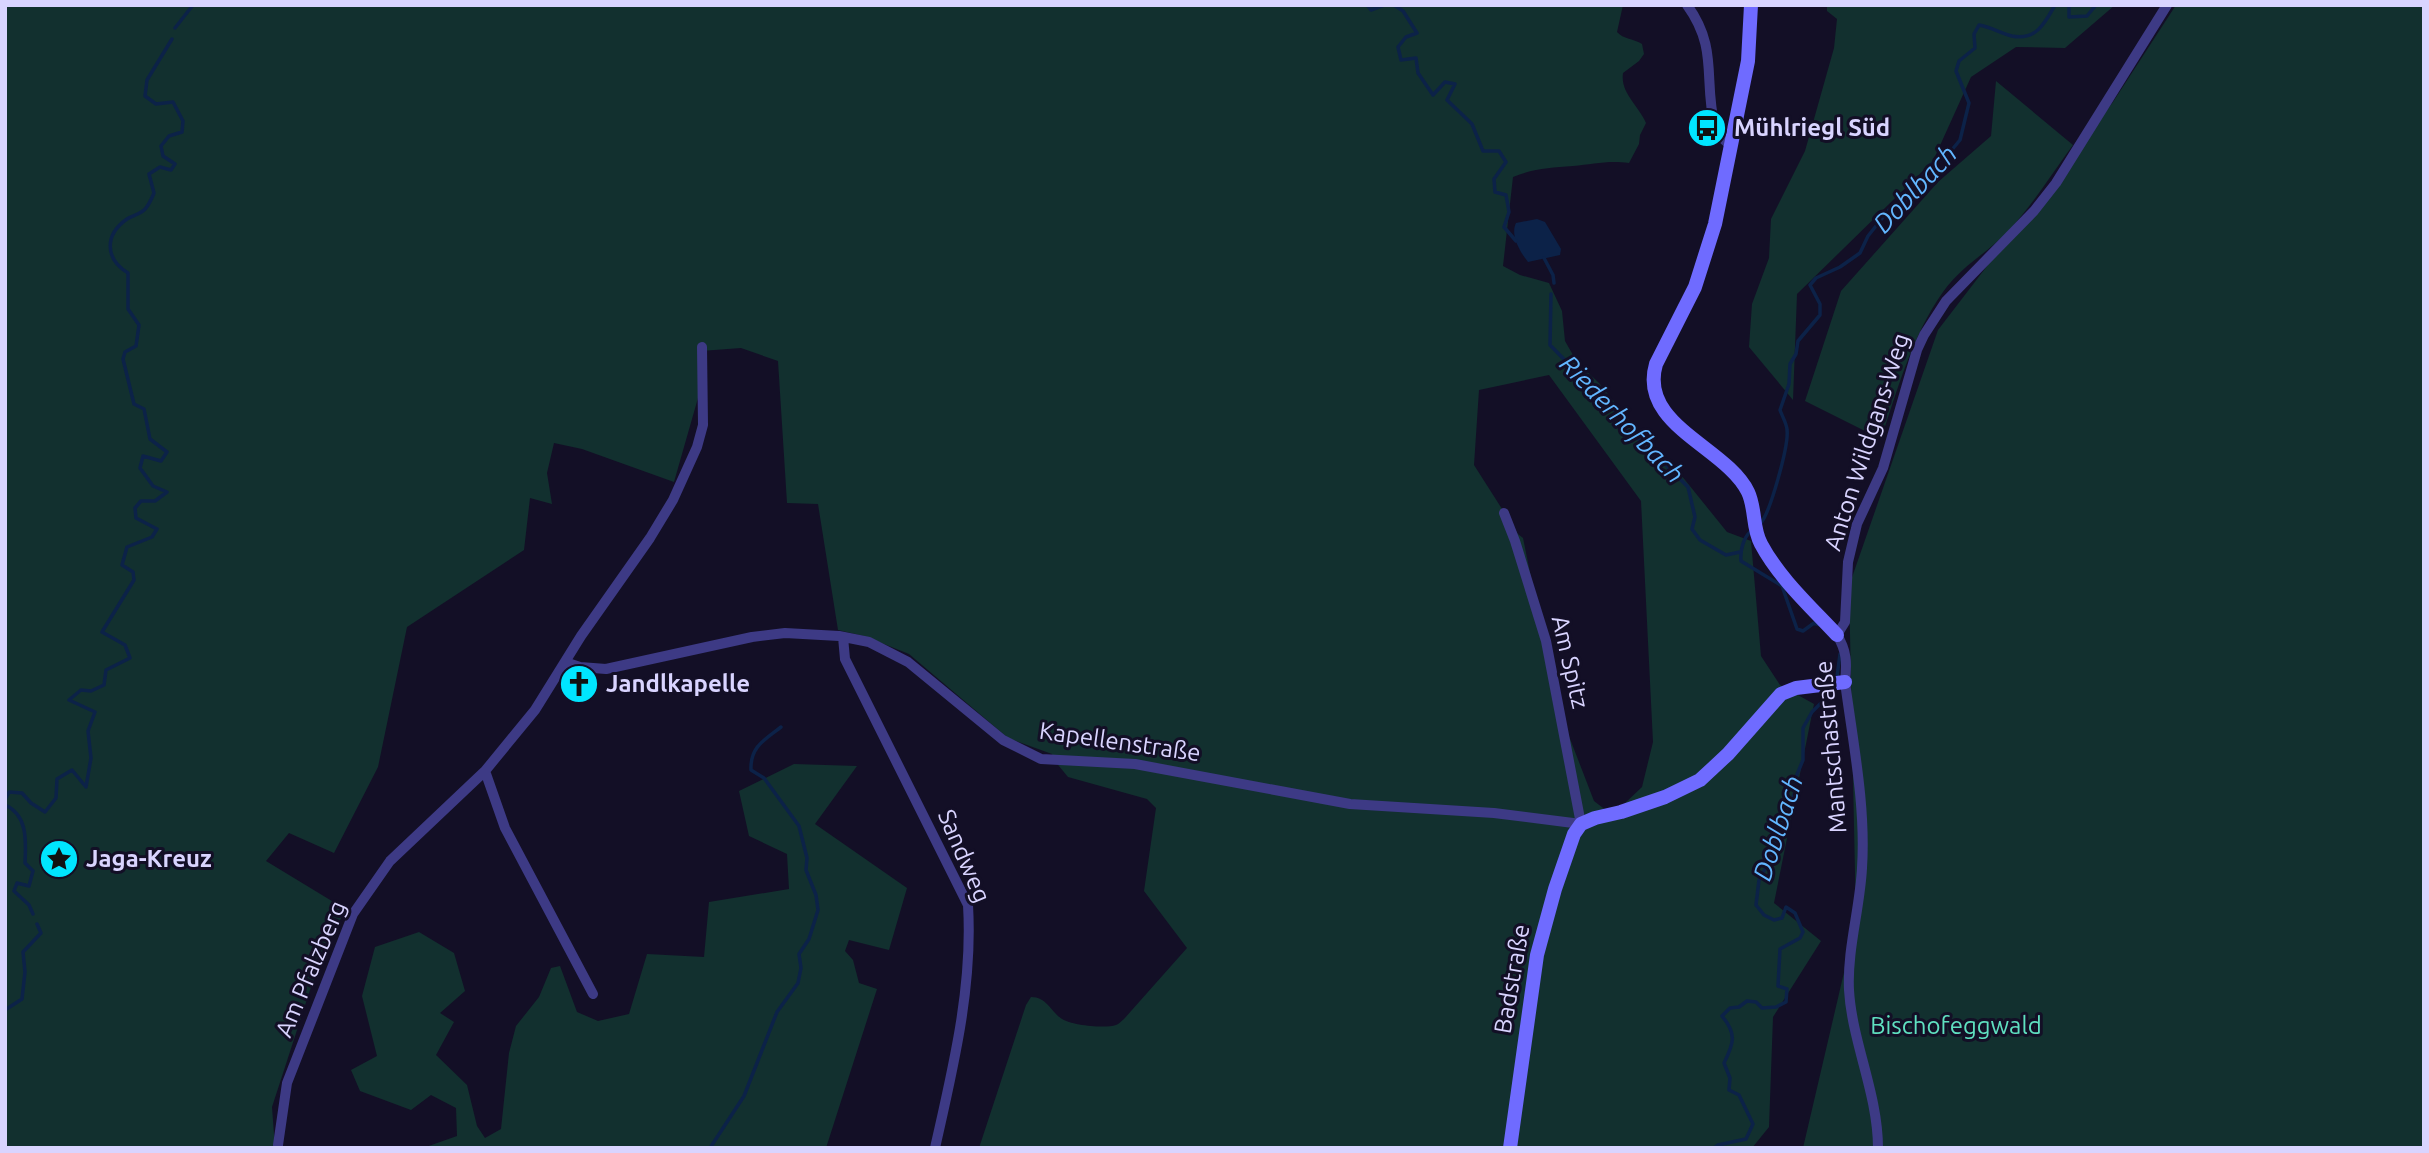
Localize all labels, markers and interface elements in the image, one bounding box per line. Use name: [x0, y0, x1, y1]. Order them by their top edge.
bus stop icon: Mühlriegl Süd: [1686, 107, 1728, 149]
place label: Mühlriegl Süd: [1734, 114, 1890, 141]
water label: Doblbach: [1867, 139, 1962, 238]
street label: Anton Wildgans-Weg: [1819, 330, 1914, 554]
water label: Riederhofbach: [1554, 349, 1690, 488]
street label: Am Spitz: [1547, 613, 1594, 711]
street label: Mantschastraße: [1810, 660, 1851, 834]
church icon: Jandlkapelle: [558, 663, 600, 705]
place label: Jandlkapelle: [606, 670, 750, 697]
street label: Kapellenstraße: [1038, 717, 1203, 766]
water label: Doblbach: [1747, 772, 1808, 884]
street label: Sandweg: [933, 805, 996, 906]
place icon: Jaga-Kreuz: [38, 838, 80, 880]
place label: Jaga-Kreuz: [86, 845, 212, 872]
street label: Am Pfalzberg: [270, 897, 351, 1041]
street label: Badstraße: [1489, 922, 1534, 1036]
park label: Bischofeggwald: [1870, 1012, 2042, 1039]

